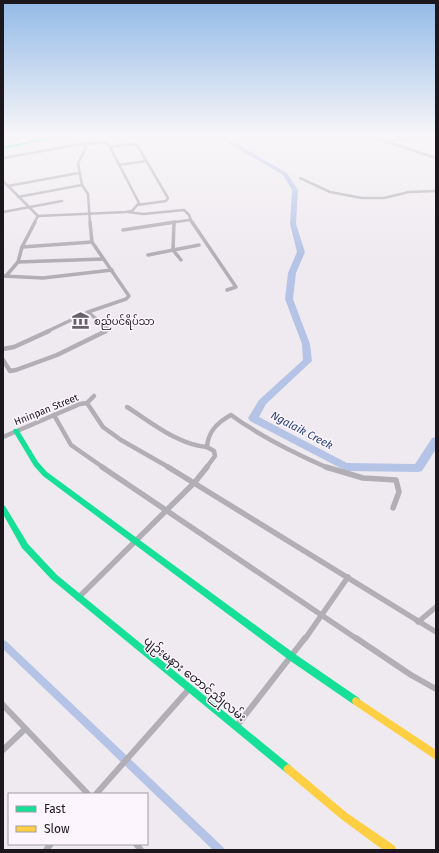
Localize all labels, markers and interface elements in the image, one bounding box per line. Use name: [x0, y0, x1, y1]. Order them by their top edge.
museum icon: စည်ပင်ရိပ်သာ: [71, 311, 91, 331]
place label: စည်ပင်ရိပ်သာ: [94, 314, 155, 330]
street label: Hninpan Street: [12, 391, 81, 428]
water label: Ngalaik Creek: [268, 409, 335, 452]
street label: ပျဉ်းမနား တောင်ညိုလမ်း: [139, 632, 250, 727]
legend: [8, 793, 148, 845]
text: Fast: [44, 802, 66, 816]
text: Slow: [44, 822, 70, 836]

